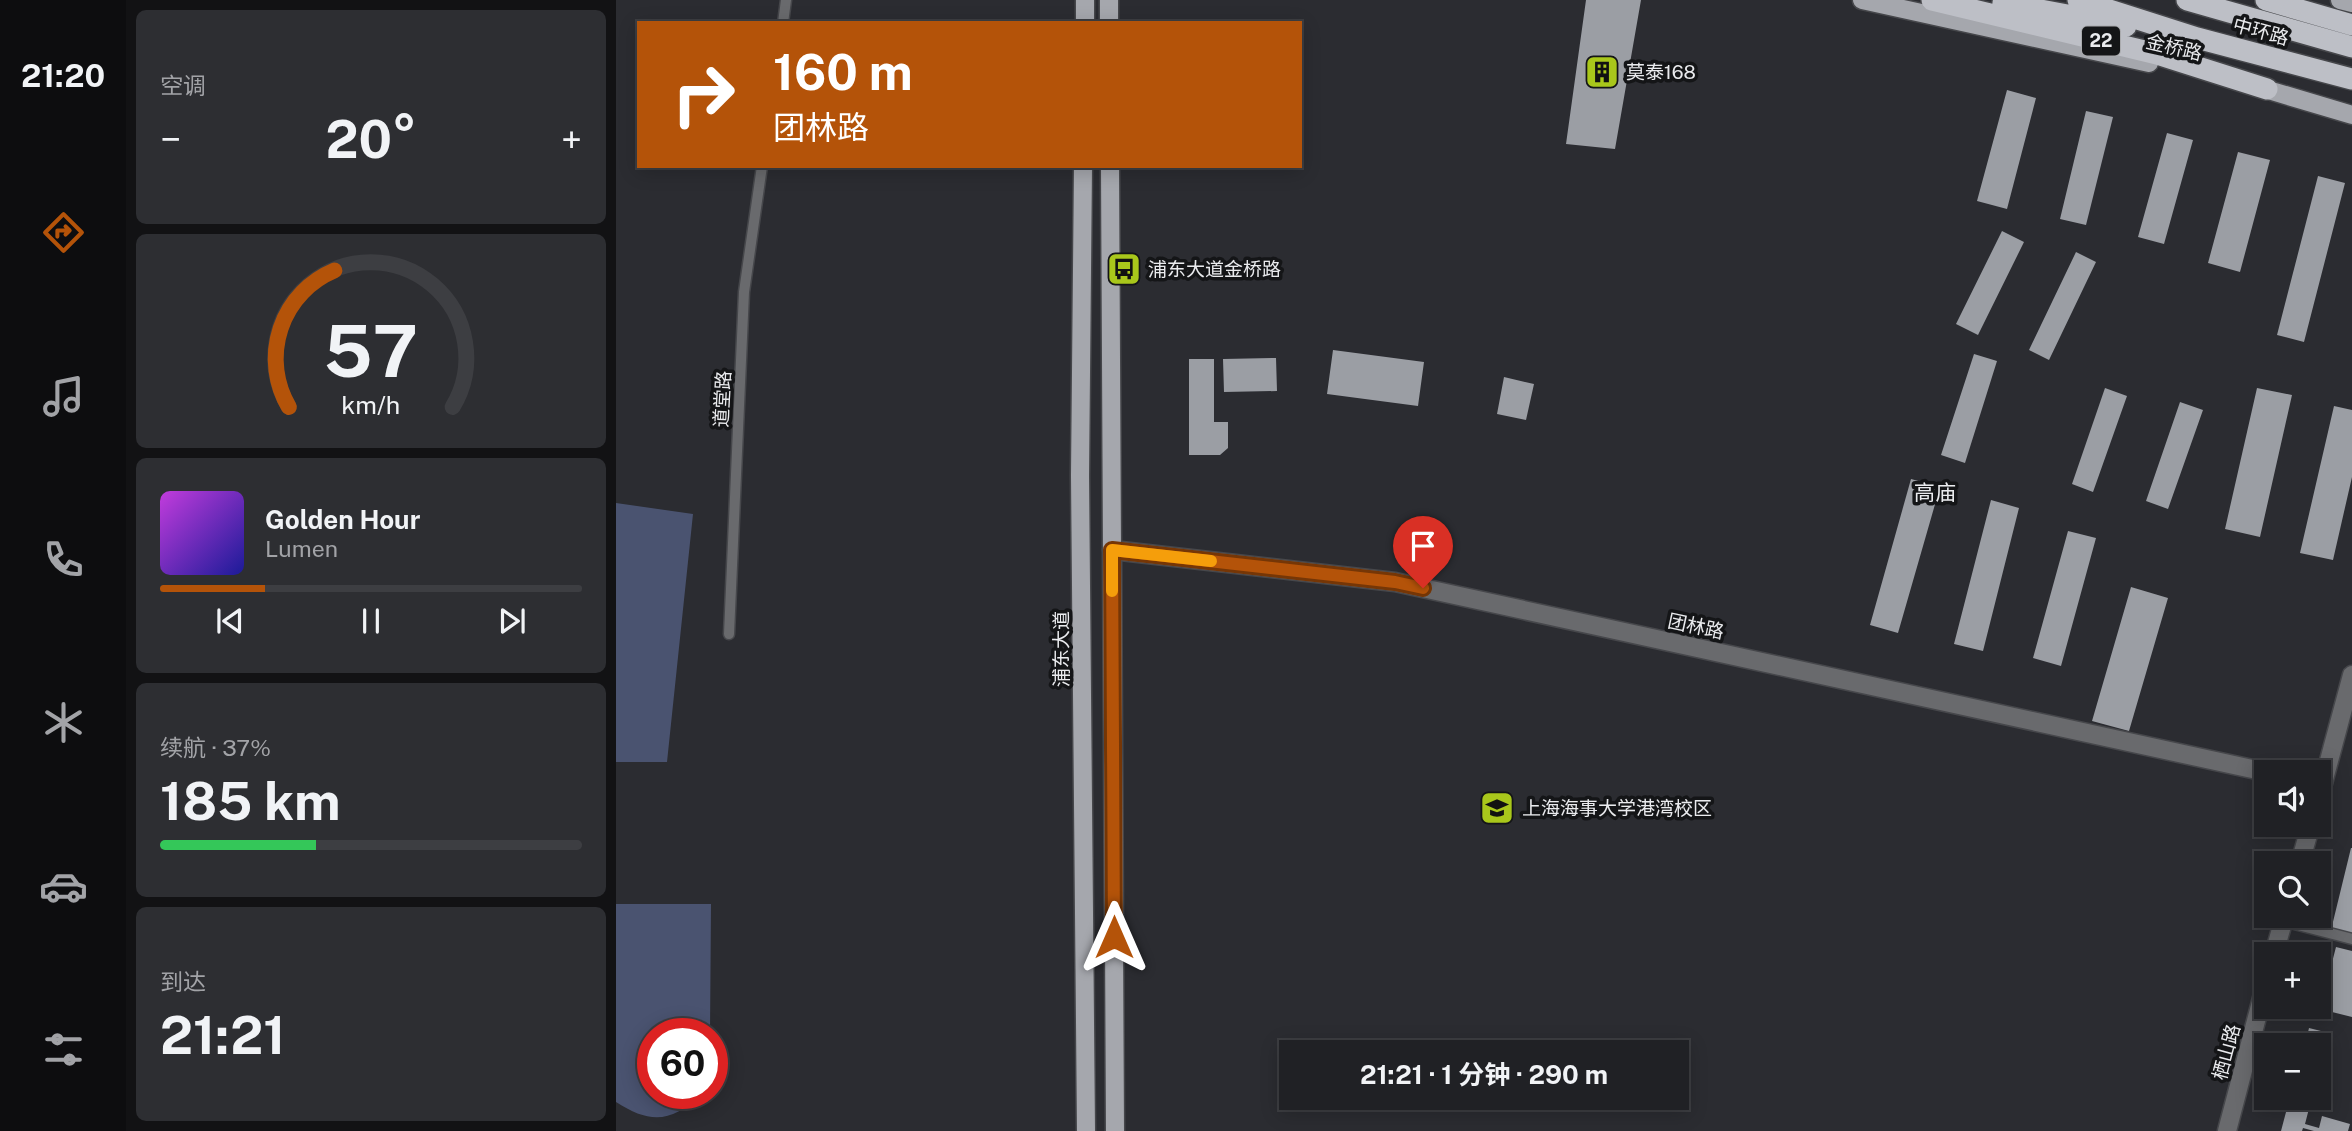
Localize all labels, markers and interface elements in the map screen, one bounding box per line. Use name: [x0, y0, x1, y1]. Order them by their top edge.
street label: 中环路: [2231, 13, 2291, 49]
road number: 22: [2082, 26, 2120, 56]
street label: 金桥路: [2144, 30, 2204, 64]
text: 160 m: [773, 43, 913, 101]
icon: right: [658, 49, 749, 140]
building icon: 莫泰168: [1583, 53, 1621, 91]
text: 21:20: [21, 57, 105, 94]
place label: 莫泰168: [1626, 61, 1696, 83]
text: 空调: [160, 72, 206, 99]
text: 20°: [325, 109, 417, 170]
text: 团林路: [773, 109, 869, 146]
text: −: [160, 117, 181, 162]
text: +: [561, 117, 582, 162]
icon: directions: [39, 208, 88, 257]
bus stop icon: 浦东大道金桥路: [1105, 250, 1143, 288]
place label: 浦东大道金桥路: [1148, 258, 1281, 280]
text: 57: [324, 309, 418, 394]
street label: 道堂路: [710, 370, 734, 428]
icon: music: [39, 372, 88, 421]
text: km/h: [342, 390, 400, 420]
district label: 高庙: [1914, 480, 1956, 505]
text: Golden Hour: [265, 504, 420, 535]
pin: [1393, 516, 1453, 588]
icon: arrive: [1404, 527, 1442, 565]
icon: phone: [39, 535, 88, 584]
text: Lumen: [265, 535, 338, 562]
icon: previous: [211, 602, 249, 640]
icon: pause: [352, 602, 390, 640]
icon: next: [493, 602, 531, 640]
street label: 团林路: [1666, 609, 1726, 643]
street label: 浦东大道: [1050, 611, 1072, 687]
icon: climate: [39, 698, 88, 747]
text: 续航 · 37%: [160, 734, 271, 761]
map controls: [2254, 760, 2331, 1110]
button: sound: [2254, 760, 2331, 837]
text: 185 km: [160, 771, 341, 832]
school or university icon: 上海海事大学港湾校区: [1478, 789, 1516, 827]
place label: 上海海事大学港湾校区: [1522, 797, 1712, 819]
button: search: [2254, 851, 2331, 928]
icon: car: [39, 862, 88, 911]
position arrow: [1077, 900, 1151, 974]
button: +: [2254, 942, 2331, 1019]
text: 到达: [160, 968, 206, 995]
text: 21:21: [160, 1005, 286, 1066]
speed limit sign: 60: [637, 1018, 728, 1109]
street label: 栖山路: [2208, 1022, 2244, 1082]
icon: filters: [39, 1025, 88, 1074]
button: −: [2254, 1033, 2331, 1110]
text: 21:21 · 1 分钟 · 290 m: [1360, 1059, 1608, 1090]

